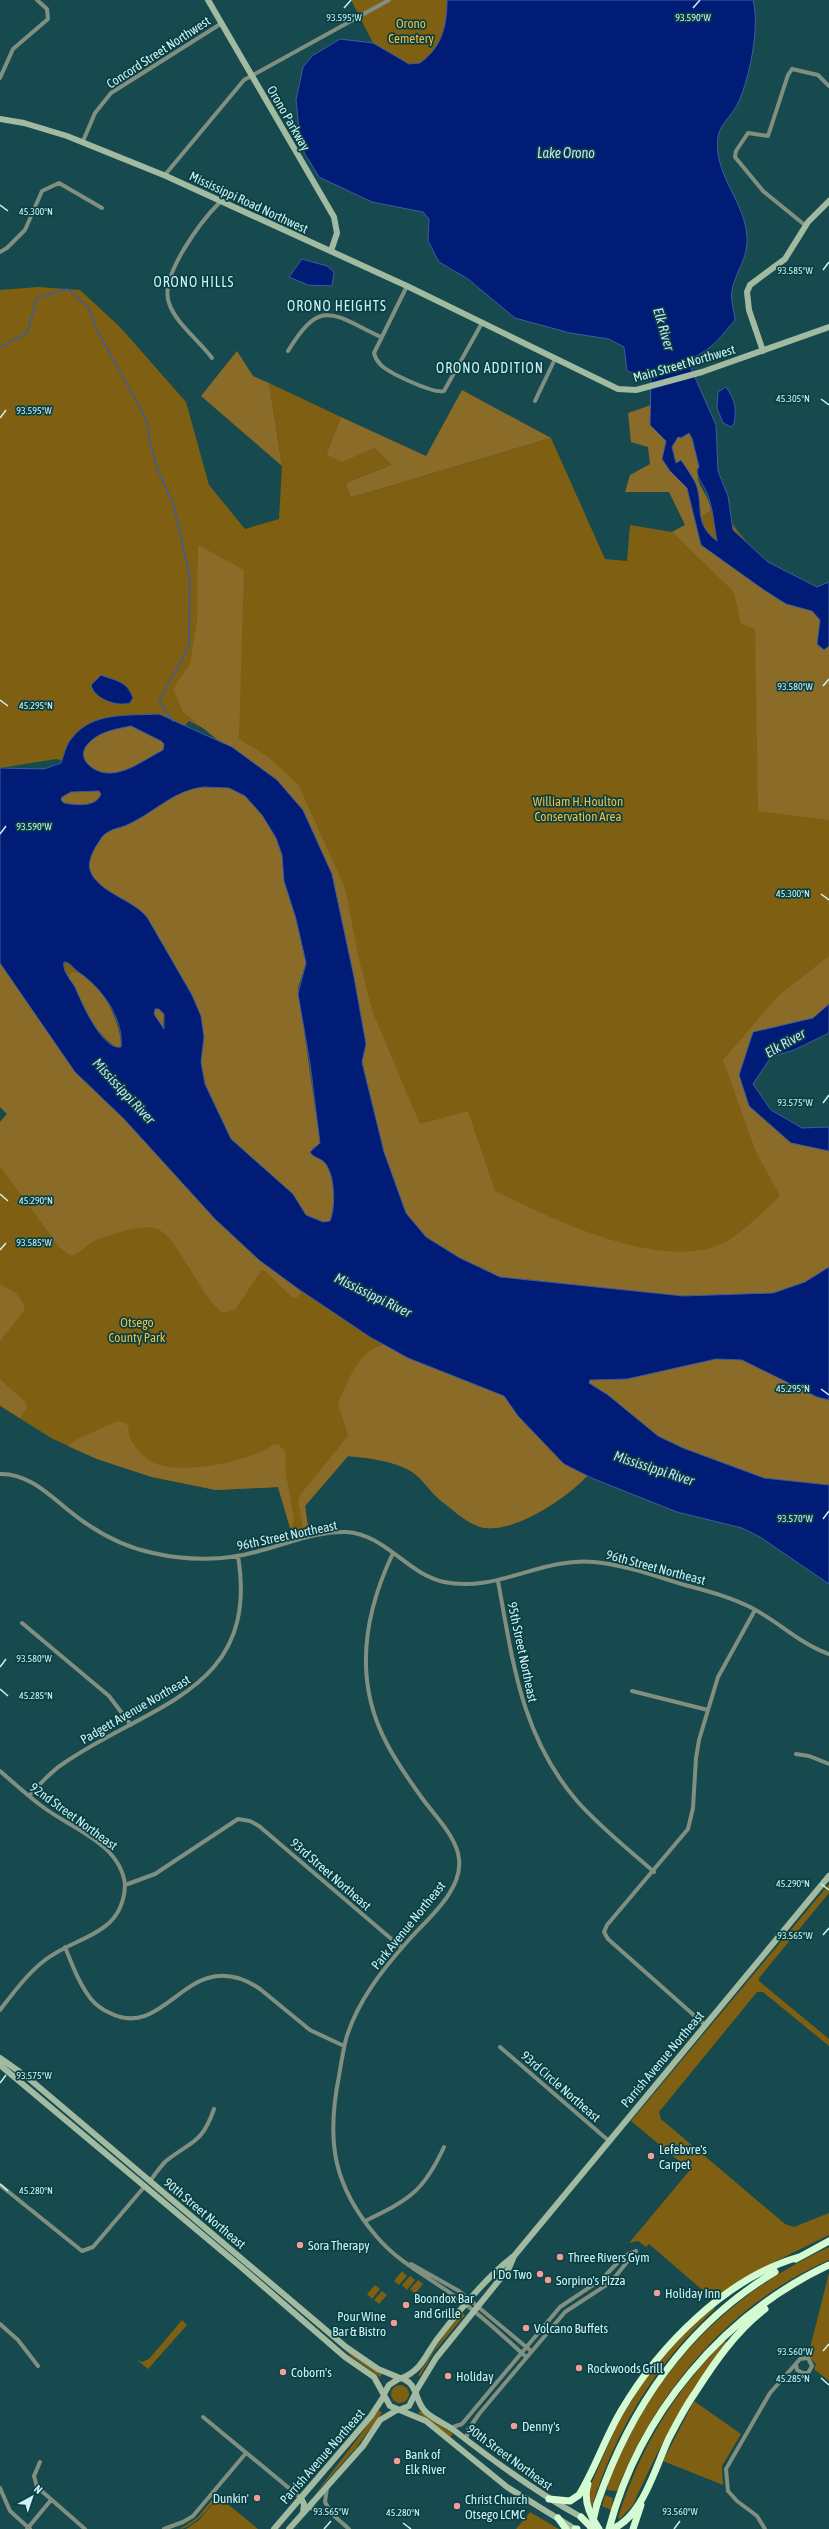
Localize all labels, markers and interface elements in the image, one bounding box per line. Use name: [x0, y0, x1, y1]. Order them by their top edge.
text: 93.595°W: [326, 12, 362, 23]
text: 93.590°W: [675, 12, 711, 23]
street label: Concord Street Northwest: [104, 13, 213, 92]
park label: Orono Cemetery: [388, 16, 434, 46]
street label: Orono Parkway: [264, 83, 314, 154]
water label: Lake Orono: [537, 145, 595, 161]
street label: Mississippi Road Northwest: [187, 168, 311, 237]
text: 45.300°N: [19, 206, 53, 217]
text: 93.585°W: [777, 265, 813, 276]
district label: ORONO HILLS: [154, 274, 235, 290]
district label: ORONO HEIGHTS: [287, 298, 387, 314]
water label: Elk River: [650, 306, 678, 353]
street label: Main Street Northwest: [631, 342, 737, 385]
district label: ORONO ADDITION: [436, 360, 544, 376]
text: 45.305°N: [776, 393, 810, 404]
text: 93.595°W: [16, 405, 52, 416]
text: 93.580°W: [777, 681, 813, 692]
text: 45.295°N: [19, 700, 53, 711]
park label: William H. Houlton Conservation Area: [533, 794, 623, 824]
text: 93.590°W: [16, 821, 52, 832]
text: 45.300°N: [776, 888, 810, 899]
water label: Elk River: [762, 1025, 809, 1061]
water label: Mississippi River: [90, 1055, 159, 1128]
text: 93.575°W: [777, 1097, 813, 1108]
text: 45.290°N: [19, 1195, 53, 1206]
text: 93.585°W: [16, 1237, 52, 1248]
water label: Mississippi River: [332, 1269, 415, 1321]
park label: Otsego County Park: [108, 1315, 166, 1345]
text: 45.295°N: [776, 1383, 810, 1394]
water label: Mississippi River: [612, 1447, 697, 1489]
text: 93.570°W: [777, 1513, 813, 1524]
street label: 96th Street Northeast: [236, 1517, 339, 1553]
street label: 96th Street Northeast: [605, 1547, 707, 1588]
street label: 95th Street Northeast: [505, 1601, 541, 1704]
text: 93.580°W: [16, 1653, 52, 1664]
street label: Padgett Avenue Northeast: [78, 1672, 193, 1747]
text: 45.285°N: [19, 1690, 53, 1701]
street label: 92nd Street Northeast: [27, 1780, 121, 1853]
street label: 93rd Street Northeast: [287, 1835, 374, 1914]
street label: Park Avenue Northeast: [368, 1878, 449, 1972]
text: 45.290°N: [776, 1878, 810, 1889]
text: 93.565°W: [777, 1930, 813, 1941]
street label: Parrish Avenue Northeast: [618, 2008, 707, 2111]
street label: 93rd Circle Northeast: [518, 2048, 604, 2125]
text: 93.575°W: [16, 2070, 52, 2081]
place label: Lefebvre's Carpet: [659, 2142, 707, 2172]
marker: Lefebvre's Carpet: [646, 2151, 656, 2161]
street label: 90th Street Northeast: [161, 2175, 249, 2252]
text: 45.280°N: [19, 2185, 53, 2196]
place label: Sora Therapy: [308, 2238, 370, 2253]
marker: Sora Therapy: [295, 2240, 305, 2250]
place label: Three Rivers Gym: [568, 2250, 650, 2265]
marker: Three Rivers Gym: [555, 2252, 565, 2262]
place label: I Do Two: [493, 2267, 532, 2282]
marker: I Do Two: [535, 2269, 545, 2279]
place label: Sorpino's Pizza: [556, 2273, 625, 2288]
marker: Sorpino's Pizza: [543, 2275, 553, 2285]
place label: Holiday Inn: [665, 2286, 720, 2301]
marker: Holiday Inn: [652, 2288, 662, 2298]
place label: Boondox Bar and Grille: [414, 2291, 474, 2321]
marker: Boondox Bar and Grille: [401, 2300, 411, 2310]
place label: Pour Wine Bar & Bistro: [332, 2309, 386, 2339]
marker: Pour Wine Bar & Bistro: [389, 2318, 399, 2328]
place label: Volcano Buffets: [534, 2321, 609, 2336]
marker: Volcano Buffets: [521, 2323, 531, 2333]
text: 93.560°W: [777, 2346, 813, 2357]
place label: Rockwoods Grill: [587, 2361, 664, 2376]
marker: Rockwoods Grill: [574, 2363, 584, 2373]
place label: Coborn's: [291, 2365, 332, 2380]
marker: Coborn's: [278, 2367, 288, 2377]
place label: Holiday: [456, 2369, 494, 2384]
marker: Holiday: [443, 2371, 453, 2381]
text: 45.285°N: [776, 2373, 810, 2384]
street label: Parrish Avenue Northeast: [277, 2406, 368, 2507]
place label: Denny's: [522, 2419, 560, 2434]
street label: 90th Street Northeast: [464, 2421, 556, 2494]
marker: Denny's: [509, 2421, 519, 2431]
place label: Bank of Elk River: [405, 2447, 446, 2477]
marker: Bank of Elk River: [392, 2456, 402, 2466]
north arrow: [12, 2477, 52, 2517]
text: N: [32, 2483, 45, 2496]
place label: Dunkin': [213, 2491, 249, 2506]
place label: Christ Church Otsego LCMC: [465, 2492, 527, 2522]
marker: Dunkin': [252, 2493, 262, 2503]
marker: Christ Church Otsego LCMC: [452, 2501, 462, 2511]
text: 93.565°W: [313, 2506, 349, 2517]
text: 93.560°W: [662, 2506, 698, 2517]
text: 45.280°N: [386, 2507, 420, 2518]

